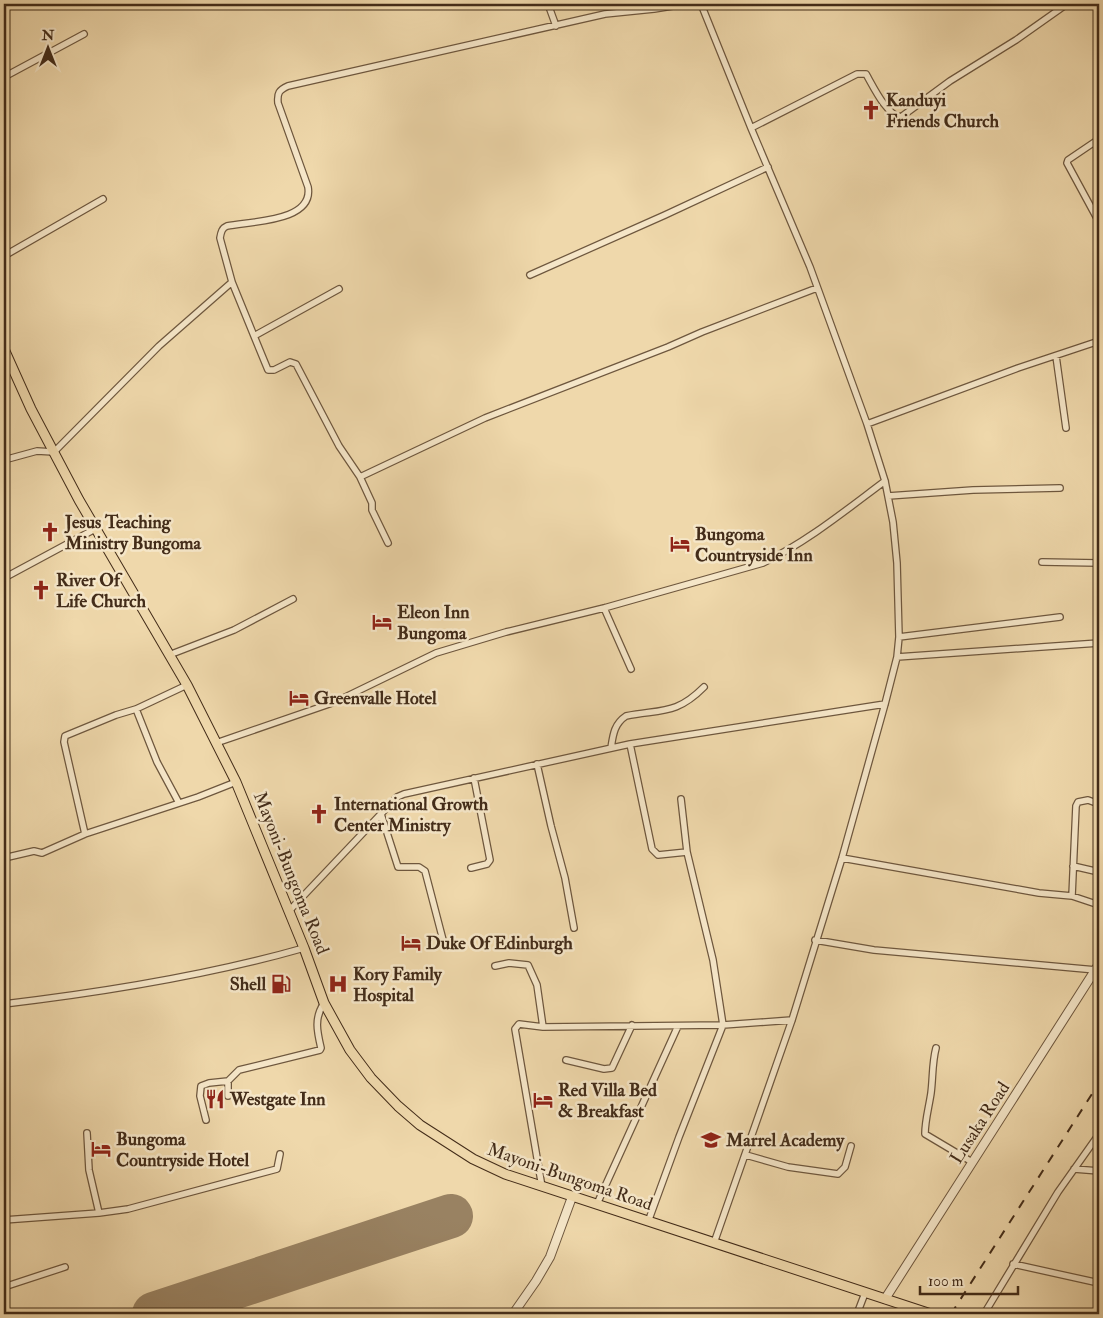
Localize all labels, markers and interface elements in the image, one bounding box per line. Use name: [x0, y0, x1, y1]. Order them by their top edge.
north arrow: [22, 22, 72, 72]
text: N: [41, 27, 55, 44]
place label: Kanduyi Friends Church: [886, 89, 1000, 133]
church icon: Kanduyi Friends Church: [860, 99, 882, 121]
place label: Jesus Teaching Ministry Bungoma: [64, 511, 202, 555]
church icon: Jesus Teaching Ministry Bungoma: [39, 521, 61, 543]
place label: Bungoma Countryside Inn: [695, 523, 813, 567]
hotel icon: Bungoma Countryside Inn: [669, 533, 691, 555]
place label: River Of Life Church: [56, 569, 147, 613]
church icon: River Of Life Church: [30, 579, 52, 601]
place label: Eleon Inn Bungoma: [397, 601, 470, 645]
hotel icon: Eleon Inn Bungoma: [371, 611, 393, 633]
hotel icon: Greenvalle Hotel: [288, 687, 310, 709]
place label: Greenvalle Hotel: [314, 687, 437, 710]
street label: Mayoni-Bungoma Road: [248, 788, 334, 958]
place label: International Growth Center Ministry: [334, 793, 489, 837]
church icon: International Growth Center Ministry: [308, 803, 330, 825]
hotel icon: Duke Of Edinburgh: [400, 932, 422, 954]
place label: Duke Of Edinburgh: [426, 932, 573, 955]
place label: Kory Family Hospital: [353, 963, 443, 1007]
place label: Shell: [230, 973, 266, 996]
fuel station icon: Shell: [270, 973, 292, 995]
hospital icon: Kory Family Hospital: [327, 973, 349, 995]
street label: Lusaka Road: [945, 1078, 1015, 1168]
place label: Red Villa Bed & Breakfast: [558, 1079, 657, 1123]
restaurant icon: Westgate Inn: [204, 1088, 226, 1110]
place label: Westgate Inn: [229, 1088, 326, 1111]
hotel icon: Red Villa Bed & Breakfast: [532, 1089, 554, 1111]
place label: Bungoma Countryside Hotel: [116, 1128, 249, 1172]
school or university icon: Marrel Academy: [700, 1129, 722, 1151]
place label: Marrel Academy: [725, 1129, 845, 1152]
hotel icon: Bungoma Countryside Hotel: [90, 1138, 112, 1160]
street label: Mayoni-Bungoma Road: [484, 1138, 656, 1216]
scale bar: [920, 1263, 1018, 1295]
text: 100 m: [928, 1272, 964, 1291]

